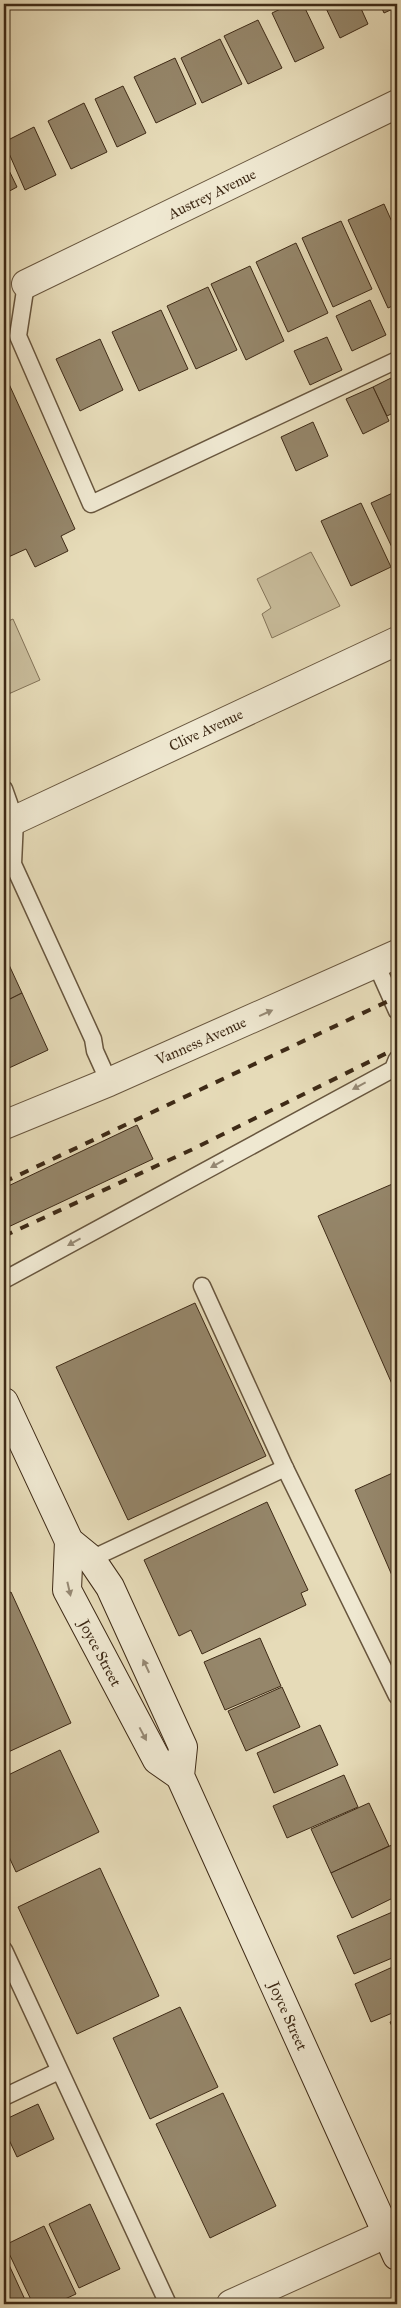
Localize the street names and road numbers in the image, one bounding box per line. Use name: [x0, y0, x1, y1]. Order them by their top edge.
street label: Austrey Avenue: [164, 165, 259, 224]
street label: Clive Avenue: [166, 705, 246, 755]
street label: Vanness Avenue: [152, 1013, 249, 1069]
street label: Joyce Street: [73, 1615, 125, 1691]
street label: Joyce Street: [263, 1977, 311, 2054]

